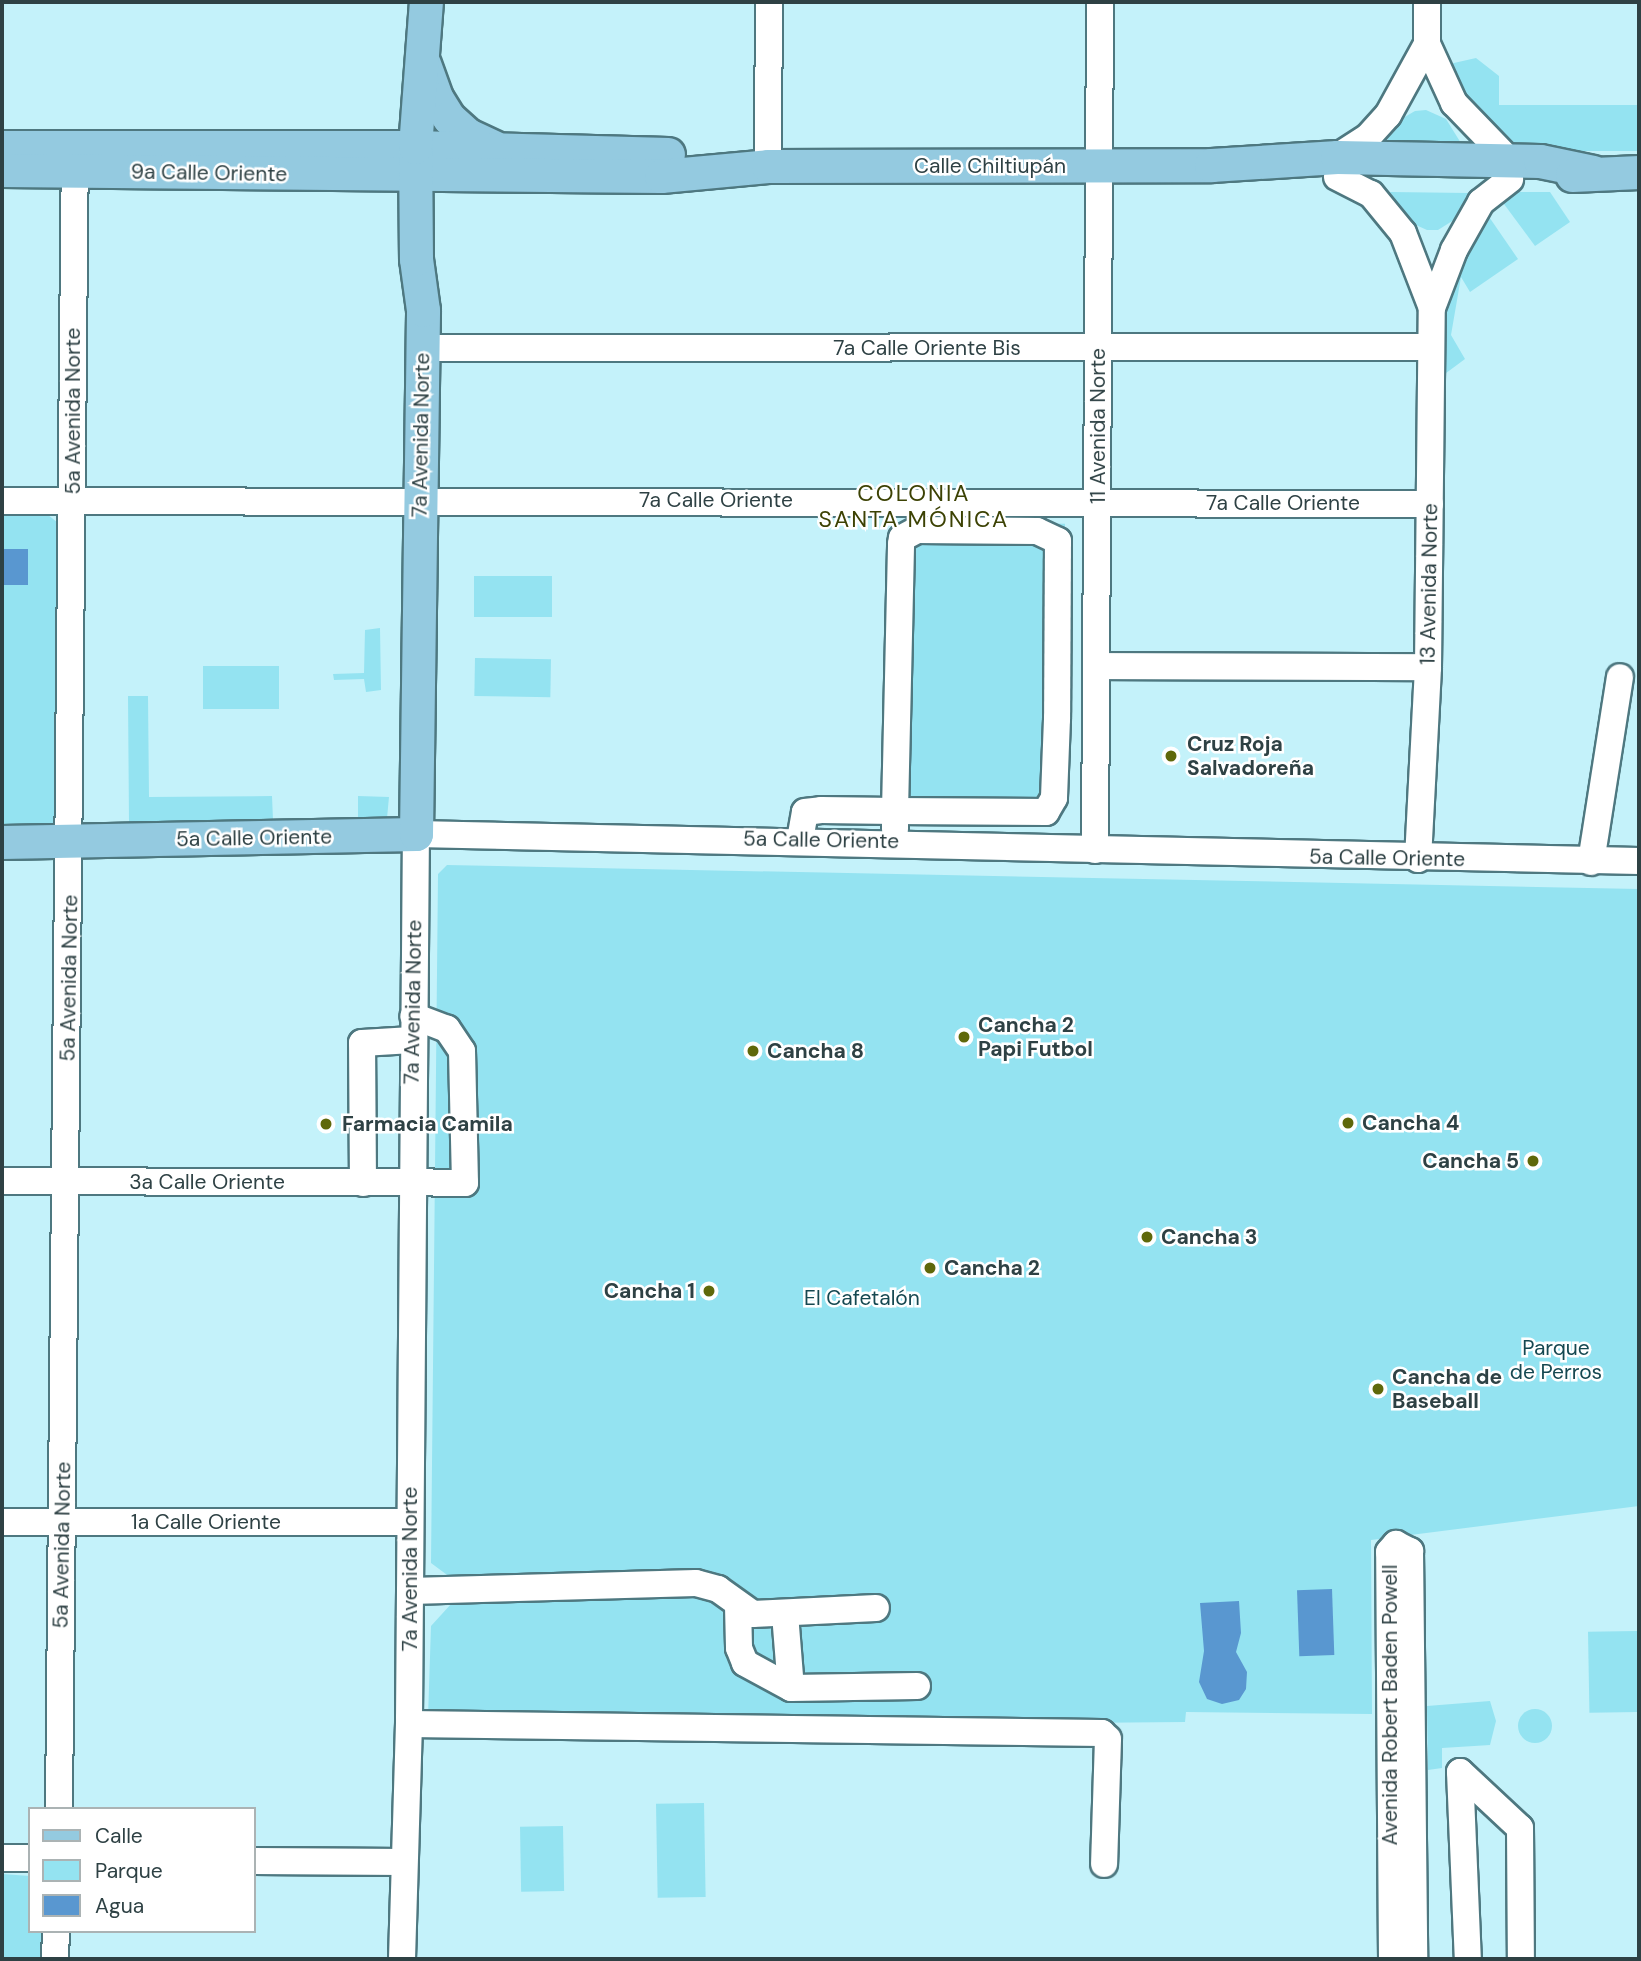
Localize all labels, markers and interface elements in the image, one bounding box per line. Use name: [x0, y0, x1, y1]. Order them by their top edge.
street label: Calle Chiltiupán: [914, 153, 1066, 179]
street label: 9a Calle Oriente: [131, 159, 287, 187]
street label: 5a Avenida Norte: [60, 327, 86, 495]
street label: 7a Calle Oriente Bis: [833, 335, 1021, 361]
street label: 11 Avenida Norte: [1085, 348, 1111, 504]
street label: 7a Avenida Norte: [407, 352, 435, 518]
district label: COLONIA SANTA MÓNICA: [820, 479, 1008, 533]
street label: 7a Calle Oriente: [639, 487, 793, 513]
street label: 7a Calle Oriente: [1206, 490, 1360, 516]
street label: 13 Avenida Norte: [1415, 503, 1443, 665]
place label: Cruz Roja Salvadoreña: [1187, 731, 1314, 781]
marker: Cruz Roja Salvadoreña: [1161, 746, 1181, 766]
street label: 5a Calle Oriente: [176, 824, 332, 852]
street label: 5a Calle Oriente: [743, 826, 899, 854]
street label: 5a Calle Oriente: [1309, 844, 1465, 872]
street label: 5a Avenida Norte: [55, 894, 83, 1062]
street label: 7a Avenida Norte: [399, 919, 427, 1085]
place label: Cancha 2 Papi Futbol: [978, 1012, 1093, 1062]
marker: Cancha 2 Papi Futbol: [956, 1029, 972, 1045]
place label: Cancha 8: [767, 1038, 864, 1064]
marker: Cancha 8: [745, 1043, 761, 1059]
place label: Cancha 4: [1362, 1110, 1459, 1136]
place label: Farmacia Camila: [342, 1111, 513, 1137]
marker: Farmacia Camila: [316, 1114, 336, 1134]
marker: Cancha 4: [1340, 1115, 1356, 1131]
place label: Cancha 5: [1422, 1148, 1519, 1174]
marker: Cancha 5: [1525, 1153, 1541, 1169]
street label: 3a Calle Oriente: [129, 1169, 285, 1195]
place label: Cancha 3: [1161, 1224, 1257, 1250]
marker: Cancha 3: [1139, 1229, 1155, 1245]
place label: Cancha 2: [944, 1255, 1040, 1281]
marker: Cancha 2: [922, 1260, 938, 1276]
place label: Cancha 1: [604, 1278, 695, 1304]
marker: Cancha 1: [701, 1283, 717, 1299]
park label: El Cafetalón: [804, 1285, 920, 1311]
park label: Parque de Perros: [1510, 1335, 1602, 1385]
place label: Cancha de Baseball: [1392, 1364, 1502, 1414]
marker: Cancha de Baseball: [1370, 1381, 1386, 1397]
street label: 5a Avenida Norte: [48, 1461, 76, 1629]
street label: 7a Avenida Norte: [397, 1487, 423, 1651]
street label: 1a Calle Oriente: [131, 1509, 281, 1535]
street label: Avenida Robert Baden Powell: [1377, 1565, 1403, 1845]
legend: [28, 1807, 256, 1933]
text: Calle: [95, 1822, 143, 1850]
text: Parque: [95, 1857, 163, 1885]
text: Agua: [95, 1892, 144, 1920]

